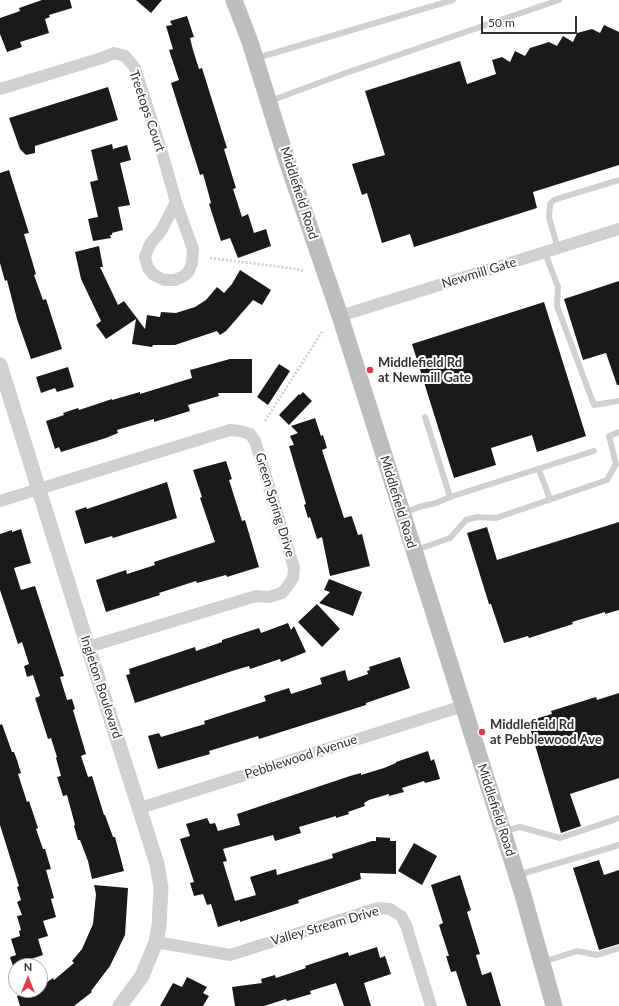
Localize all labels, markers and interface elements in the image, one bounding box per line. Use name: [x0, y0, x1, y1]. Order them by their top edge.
scale bar: [483, 8, 579, 34]
text: 50 m: [488, 15, 515, 30]
street label: Treetops Court: [126, 68, 168, 154]
street label: Middlefield Road: [277, 145, 321, 241]
street label: Newmill Gate: [440, 254, 518, 292]
place label: Middlefield Rd at Newmill Gate: [378, 355, 471, 386]
marker: Middlefield Rd at Newmill Gate: [365, 365, 375, 375]
street label: Green Spring Drive: [252, 451, 298, 559]
street label: Middlefield Road: [376, 454, 420, 550]
street label: Ingleton Boulevard: [77, 633, 125, 741]
place label: Middlefield Rd at Pebblewood Ave: [490, 717, 602, 748]
marker: Middlefield Rd at Pebblewood Ave: [477, 727, 487, 737]
street label: Pebblewood Avenue: [243, 731, 359, 783]
street label: Middlefield Road: [474, 762, 518, 858]
street label: Valley Stream Drive: [269, 903, 381, 949]
north arrow: [8, 958, 48, 998]
text: N: [24, 960, 32, 973]

